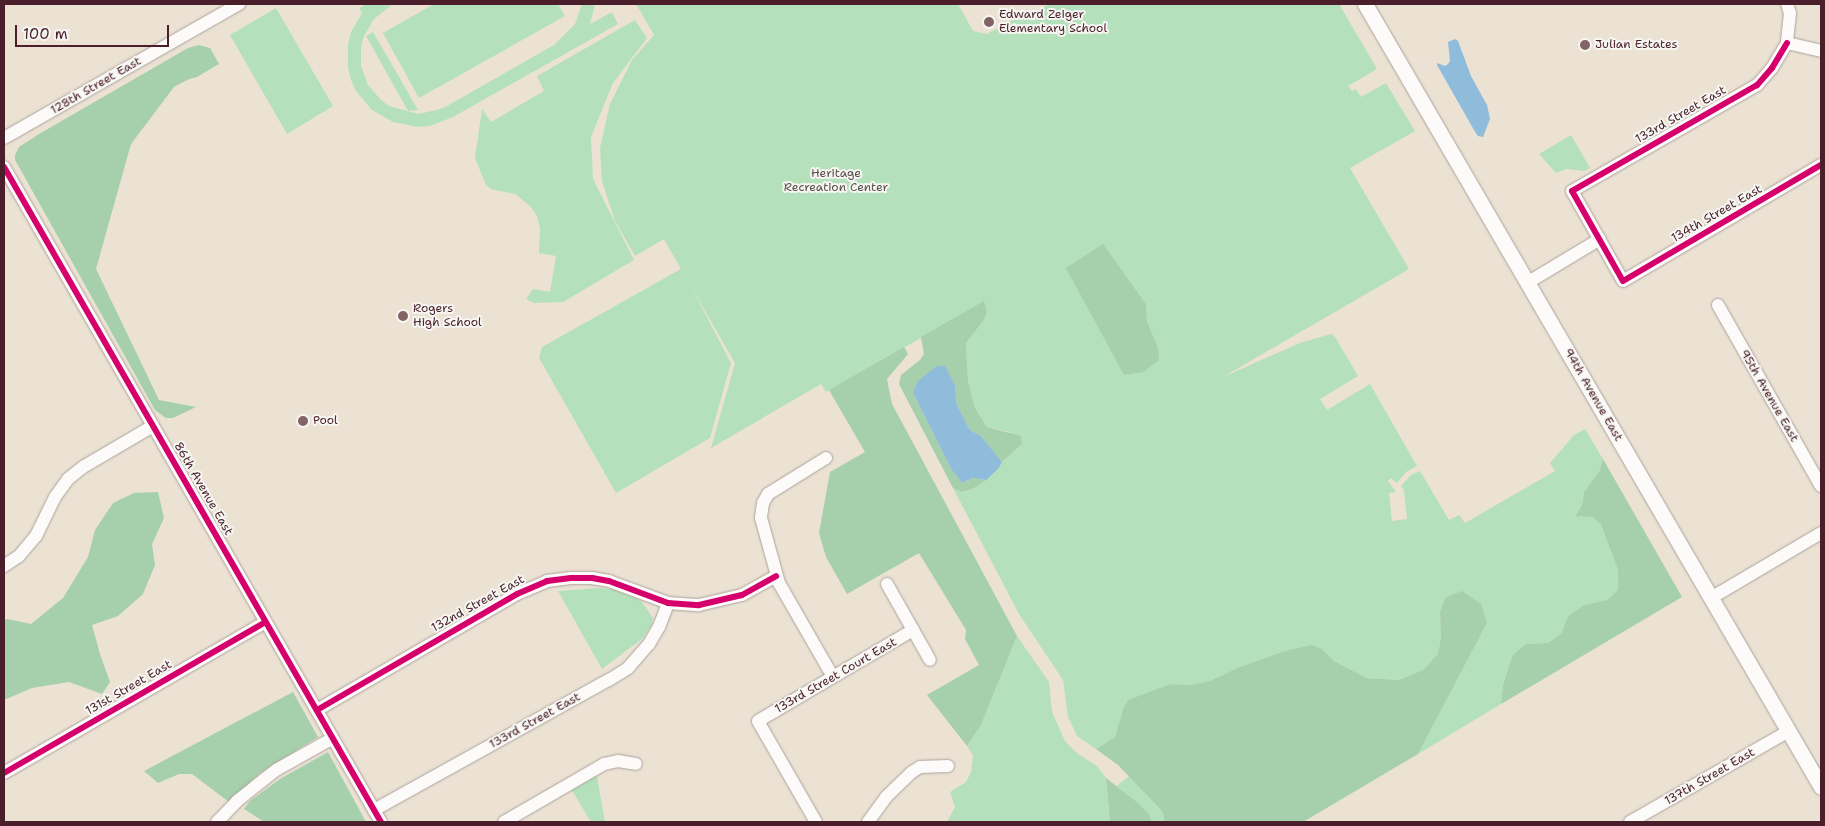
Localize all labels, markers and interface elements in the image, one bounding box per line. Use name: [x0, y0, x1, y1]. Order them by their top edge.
place label: Edward Zeiger Elementary School: [999, 8, 1107, 36]
scale bar: [18, 15, 171, 47]
marker: Edward Zeiger Elementary School: [983, 16, 995, 28]
text: 100 m: [23, 24, 68, 44]
place label: Julian Estates: [1595, 38, 1677, 52]
marker: Julian Estates: [1579, 39, 1591, 51]
street label: 128th Street East: [48, 54, 144, 118]
street label: 133rd Street East: [1633, 83, 1729, 147]
park label: Heritage Recreation Center: [784, 167, 888, 195]
street label: 134th Street East: [1669, 182, 1765, 246]
place label: Rogers High School: [413, 302, 482, 330]
marker: Rogers High School: [397, 310, 409, 322]
street label: 94th Avenue East: [1561, 346, 1625, 444]
street label: 95th Avenue East: [1737, 347, 1801, 445]
place label: Pool: [313, 414, 338, 428]
marker: Pool: [297, 415, 309, 427]
street label: 86th Avenue East: [171, 440, 235, 538]
street label: 132nd Street East: [429, 572, 527, 636]
street label: 133rd Street Court East: [773, 635, 899, 717]
street label: 131st Street East: [83, 658, 175, 718]
street label: 133rd Street East: [487, 690, 583, 752]
street label: 137th Street East: [1662, 745, 1758, 809]

